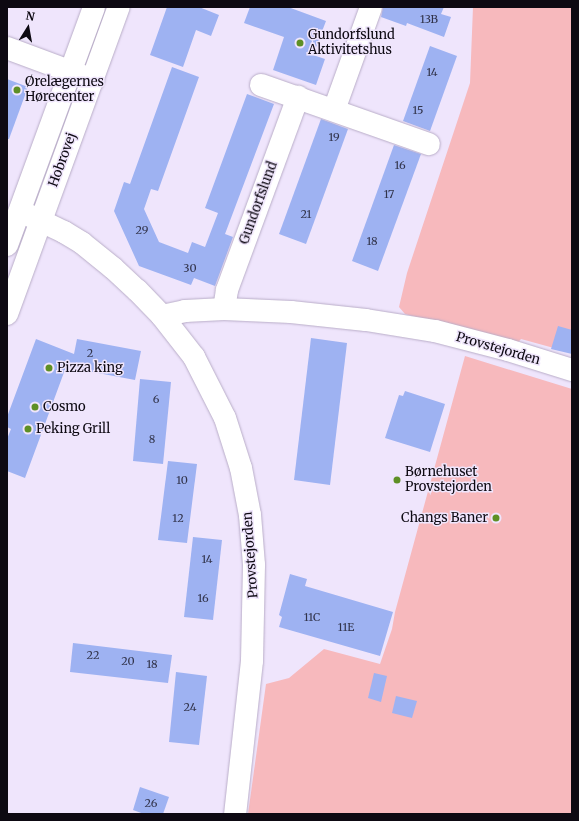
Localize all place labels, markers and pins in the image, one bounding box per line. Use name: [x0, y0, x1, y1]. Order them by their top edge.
place label: Gundorfslund Aktivitetshus: [308, 28, 395, 59]
marker: Gundorfslund Aktivitetshus: [295, 38, 305, 48]
place label: Ørelægernes Hørecenter: [25, 75, 104, 106]
marker: Ørelægernes Hørecenter: [12, 85, 22, 95]
place label: Pizza king: [57, 360, 123, 376]
marker: Pizza king: [44, 363, 54, 373]
place label: Cosmo: [43, 399, 86, 415]
marker: Cosmo: [30, 402, 40, 412]
place label: Peking Grill: [36, 421, 110, 437]
marker: Peking Grill: [23, 424, 33, 434]
place label: Børnehuset Provstejorden: [405, 465, 492, 496]
marker: Børnehuset Provstejorden: [392, 475, 402, 485]
place label: Changs Baner: [401, 510, 488, 526]
marker: Changs Baner: [491, 513, 501, 523]

